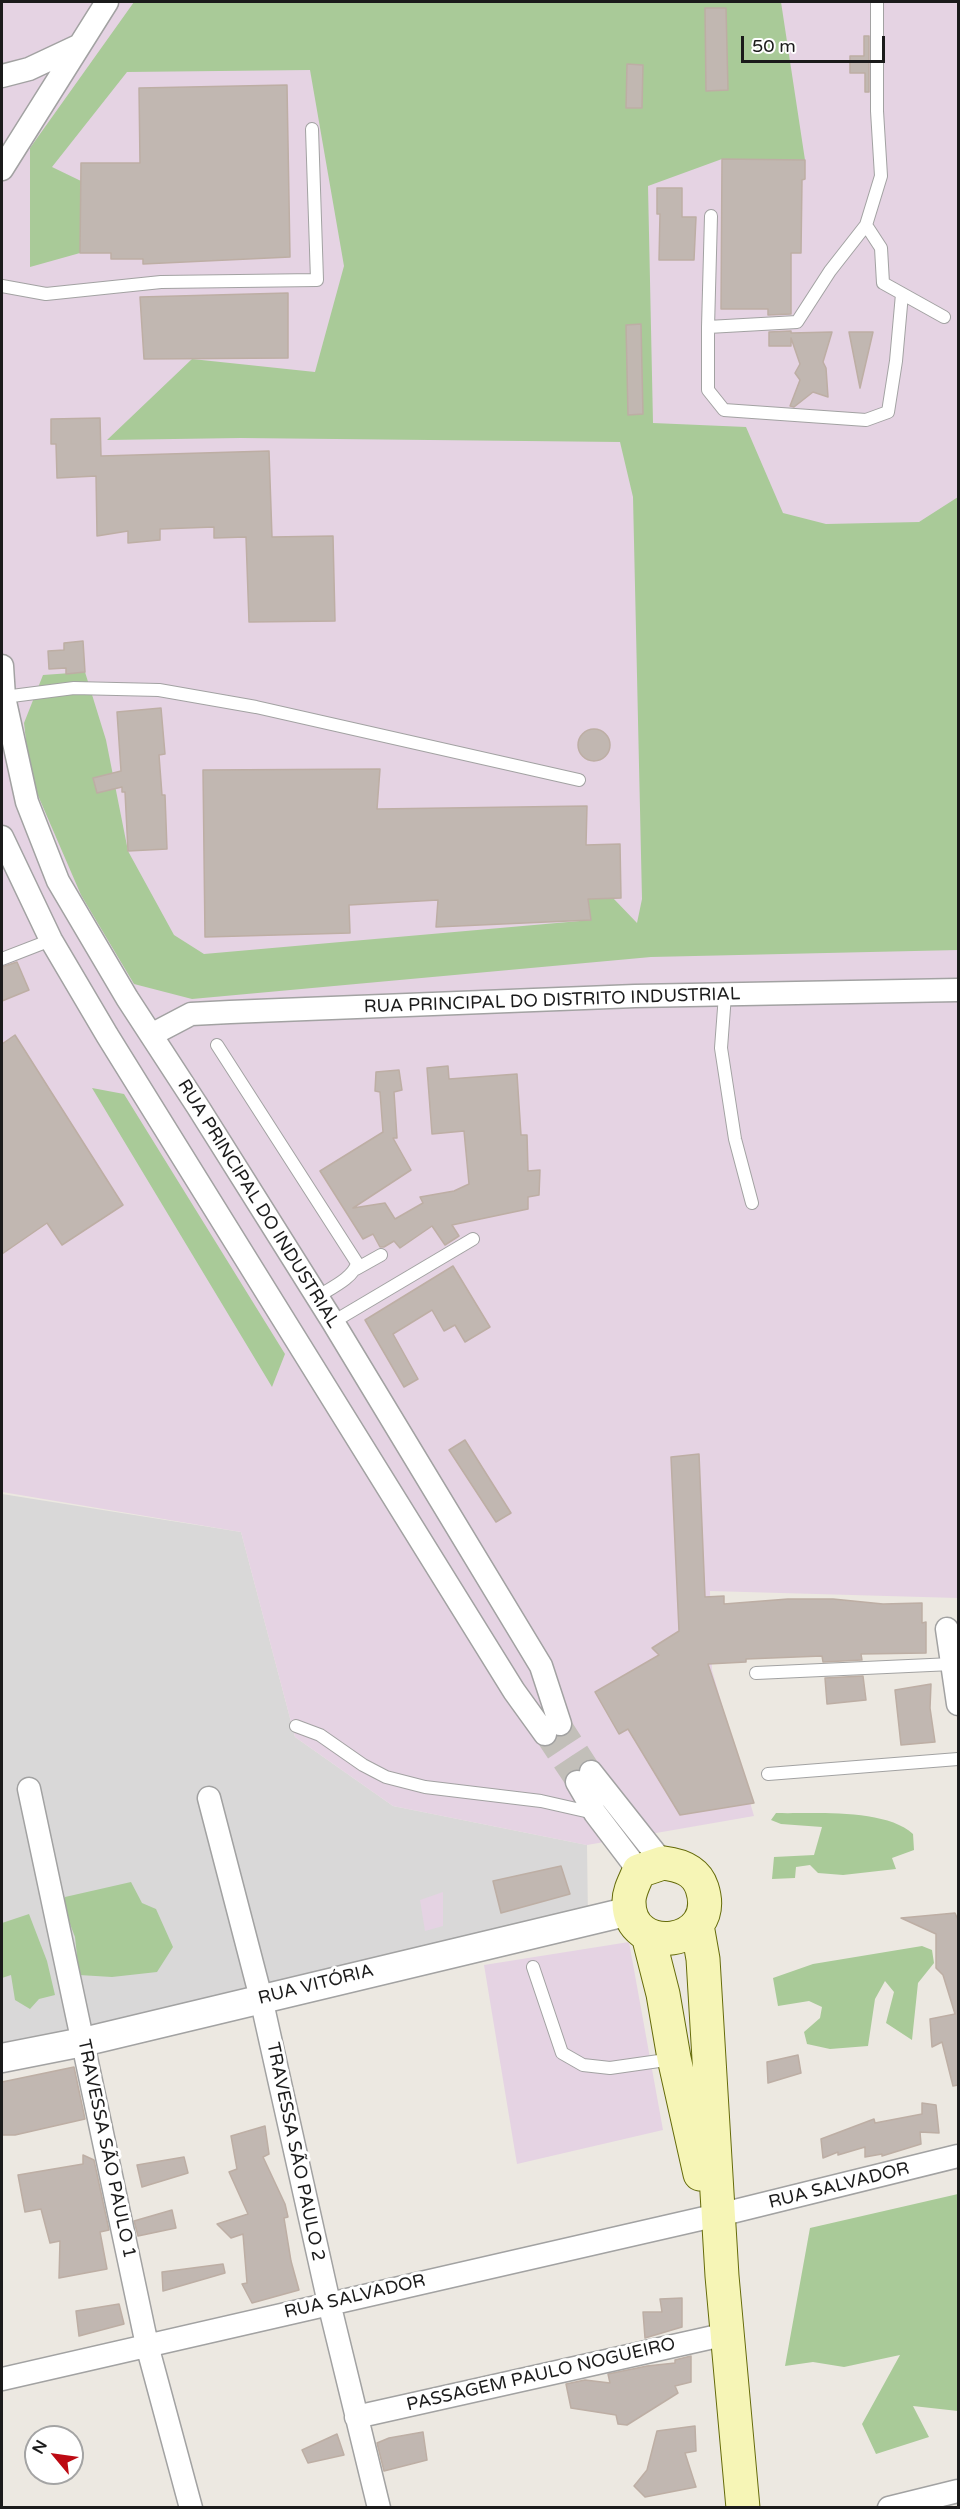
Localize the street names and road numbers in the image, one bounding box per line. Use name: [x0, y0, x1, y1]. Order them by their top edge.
street label: RUA PRINCIPAL DO DISTRITO INDUSTRIAL: [363, 984, 741, 1018]
street label: RUA PRINCIPAL DO INDUSTRIAL: [172, 1076, 344, 1332]
street label: RUA VITÓRIA: [256, 1960, 376, 2010]
street label: TRAVESSA SÃO PAULO 1: [72, 2038, 140, 2260]
street label: TRAVESSA SÃO PAULO 2: [261, 2041, 329, 2263]
street label: RUA SALVADOR: [766, 2158, 912, 2214]
street label: RUA SALVADOR: [282, 2270, 428, 2324]
street label: PASSAGEM PAULO NOGUEIRO: [404, 2334, 678, 2416]

